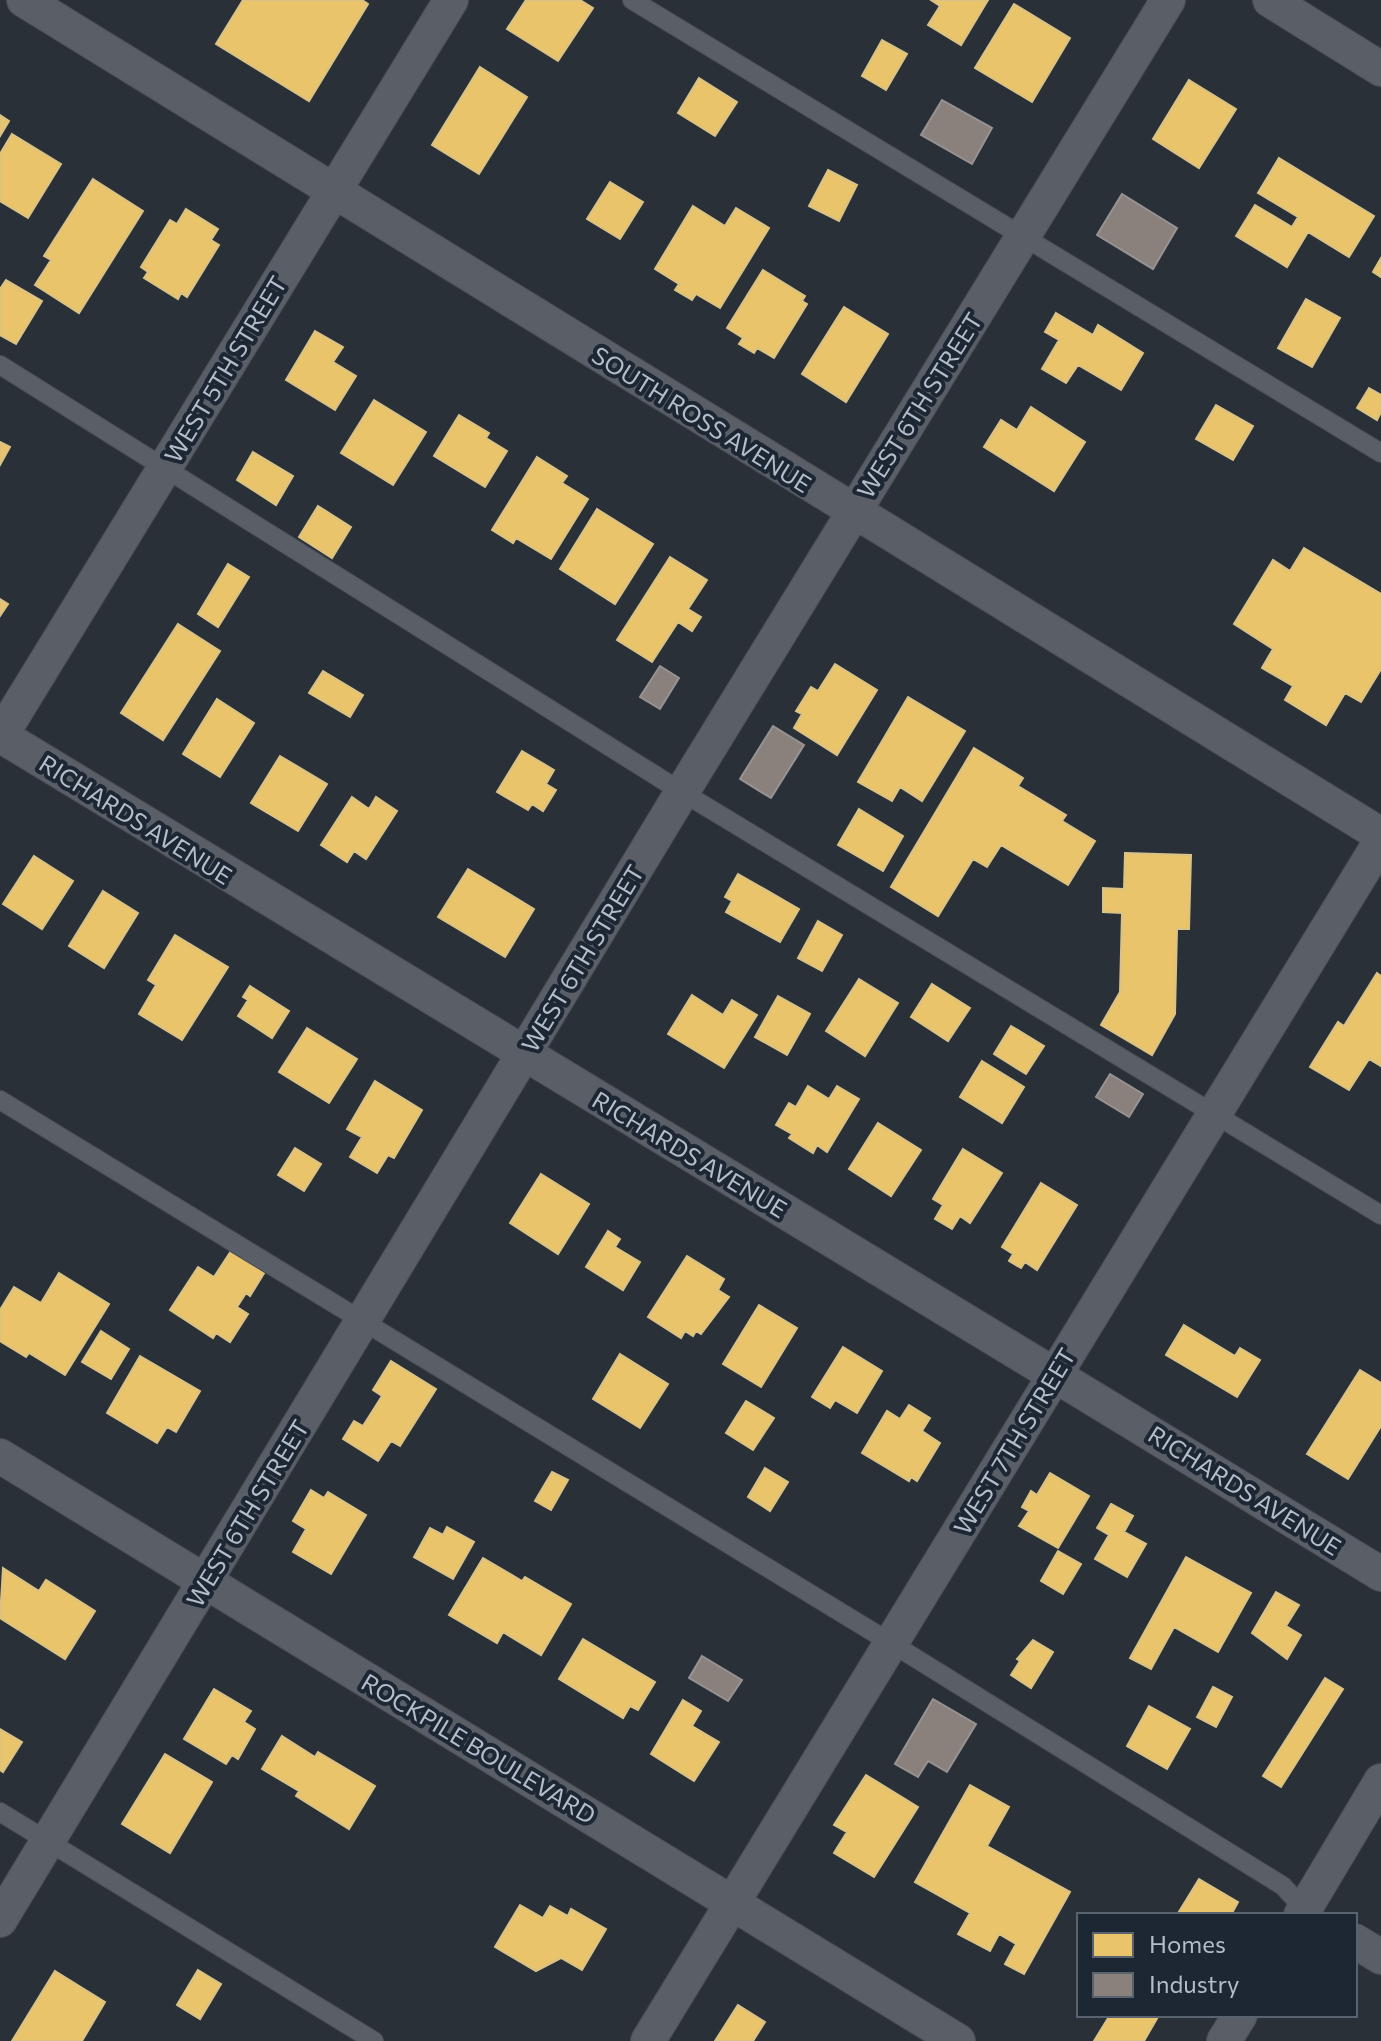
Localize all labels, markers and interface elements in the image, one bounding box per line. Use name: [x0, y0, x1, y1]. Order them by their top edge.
street label: WEST 5TH STREET: [158, 270, 292, 468]
street label: WEST 6TH STREET: [850, 307, 988, 503]
street label: SOUTH ROSS AVENUE: [587, 340, 817, 498]
street label: RICHARDS AVENUE: [34, 748, 238, 890]
street label: WEST 6TH STREET: [515, 859, 649, 1057]
street label: RICHARDS AVENUE: [588, 1084, 792, 1224]
street label: WEST 7TH STREET: [947, 1343, 1081, 1539]
street label: WEST 6TH STREET: [180, 1414, 314, 1612]
street label: RICHARDS AVENUE: [1143, 1419, 1347, 1561]
street label: ROCKPILE BOULEVARD: [357, 1667, 601, 1829]
legend: [1077, 1913, 1357, 2017]
text: Homes: [1149, 1929, 1226, 1958]
text: Industry: [1149, 1969, 1239, 1998]

